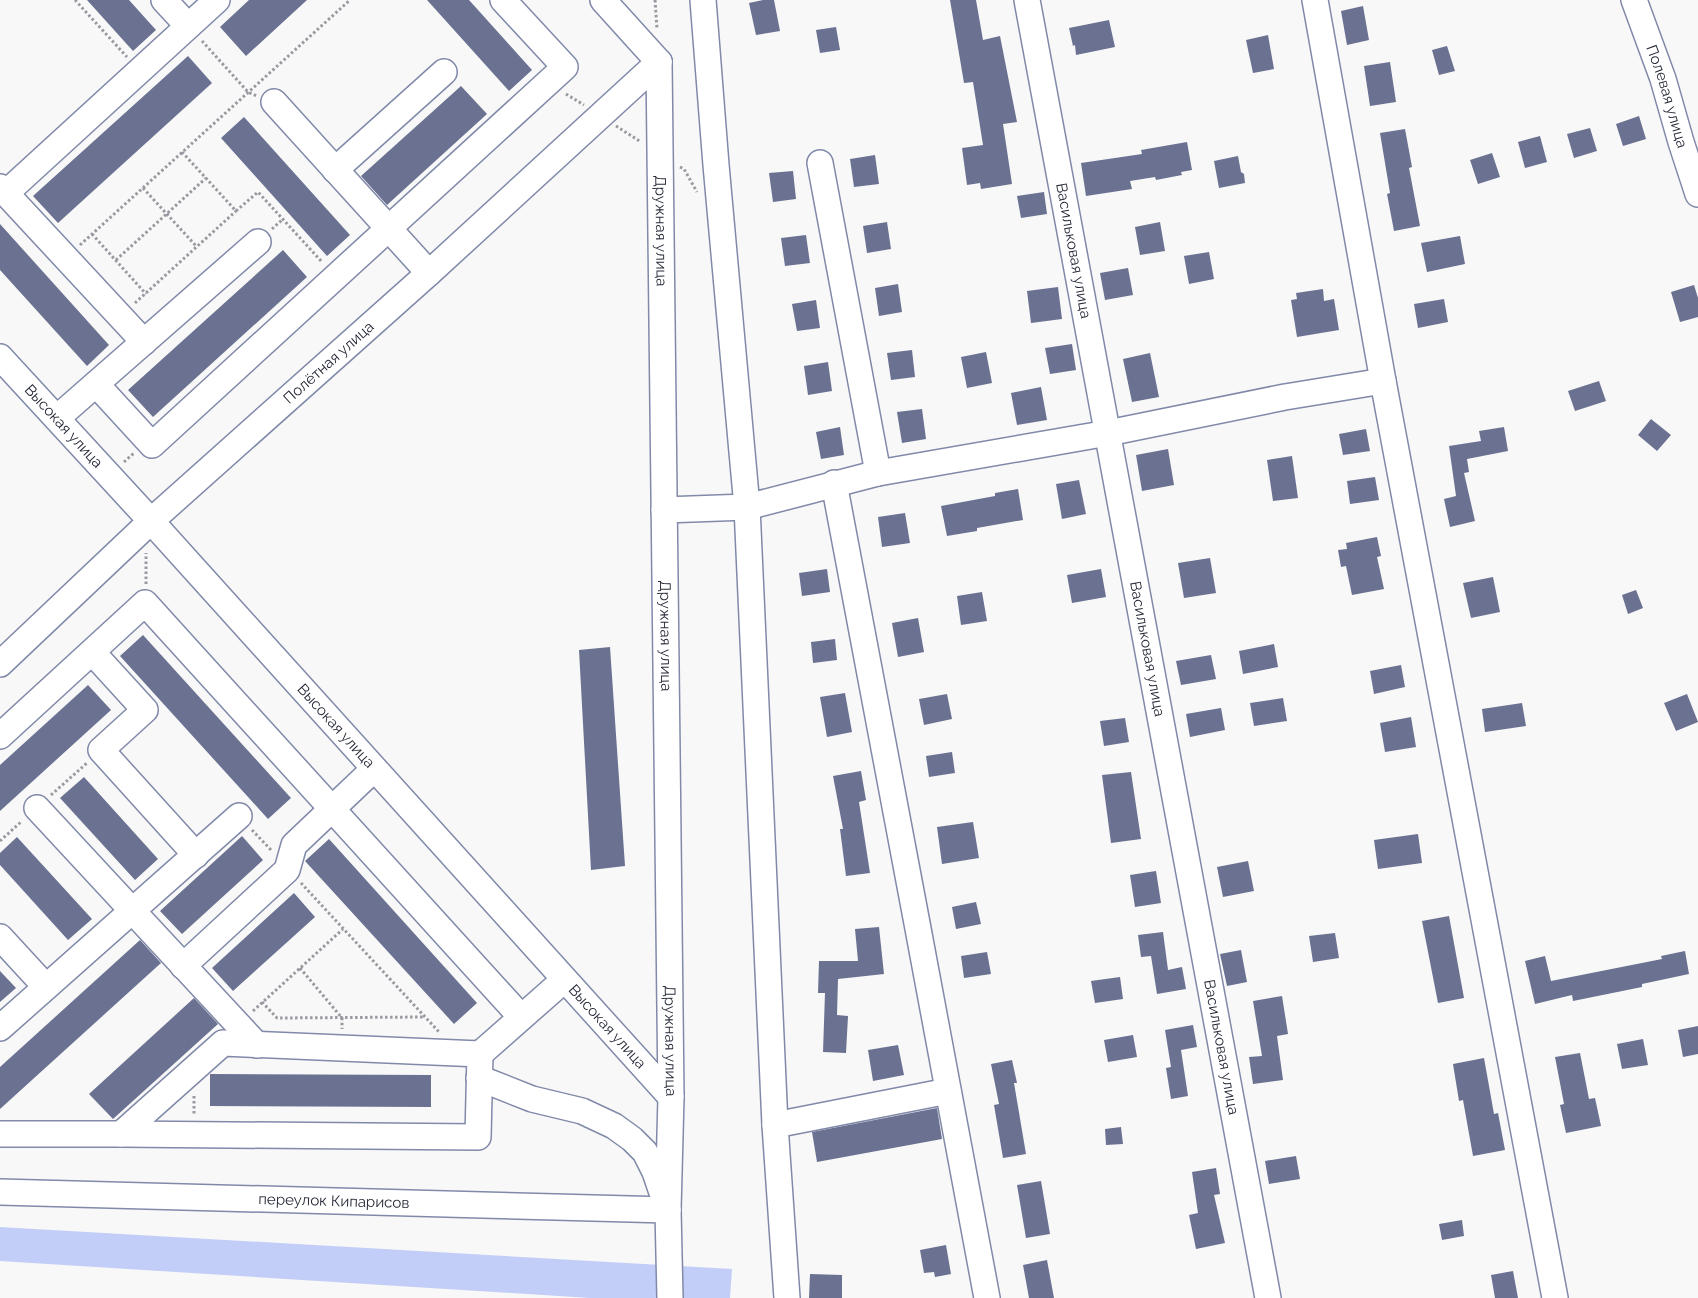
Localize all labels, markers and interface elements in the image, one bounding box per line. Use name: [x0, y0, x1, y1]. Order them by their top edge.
street label: Полевая улица: [1642, 42, 1691, 150]
street label: Дружная улица: [651, 175, 671, 287]
street label: Васильковая улица: [1052, 181, 1095, 320]
street label: Полётная улица: [280, 318, 377, 407]
street label: Высокая улица: [21, 381, 107, 472]
street label: Дружная улица: [656, 580, 675, 691]
street label: Васильковая улица: [1126, 580, 1169, 718]
street label: Высокая улица: [293, 680, 379, 772]
street label: Васильковая улица: [1200, 978, 1243, 1116]
street label: Высокая улица: [565, 981, 650, 1072]
street label: Дружная улица: [661, 985, 680, 1096]
street label: переулок Кипарисов: [258, 1190, 410, 1212]

